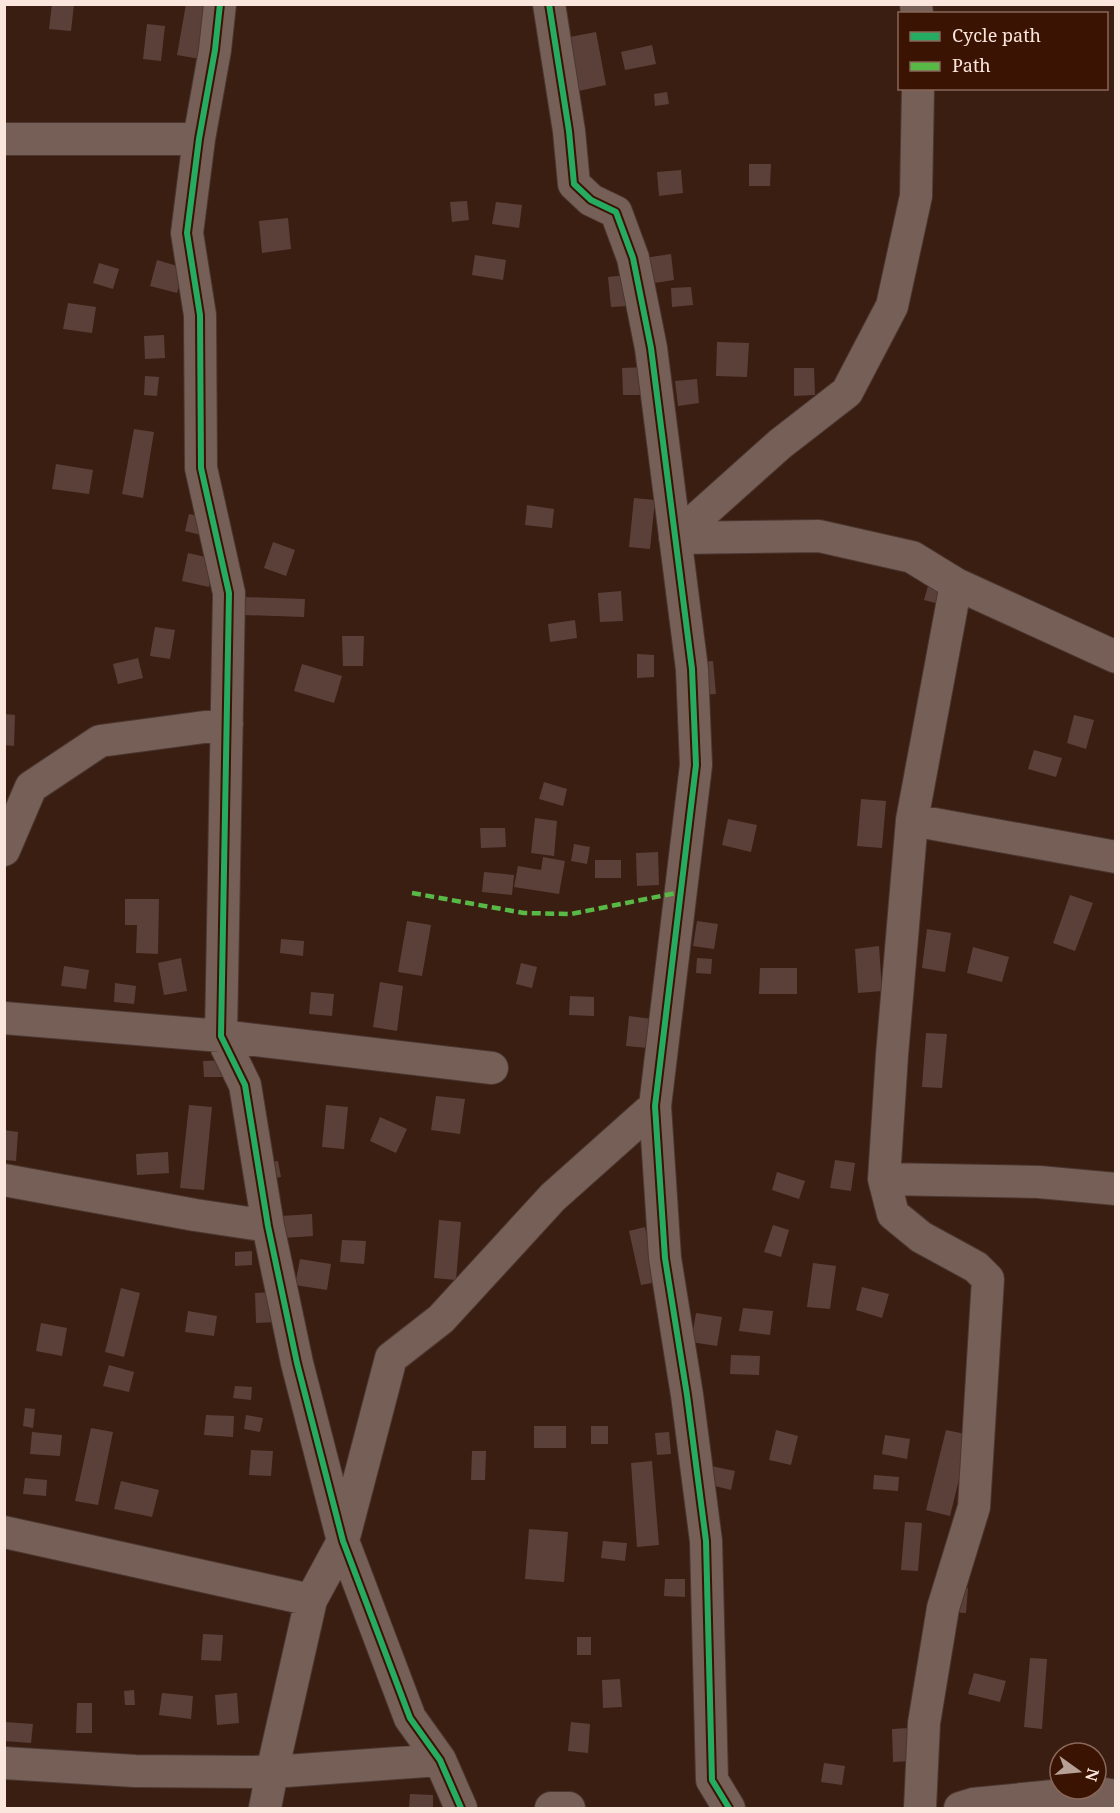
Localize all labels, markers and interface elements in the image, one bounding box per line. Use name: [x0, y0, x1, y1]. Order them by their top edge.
legend: [898, 12, 1108, 90]
text: Cycle path: [952, 23, 1041, 47]
text: Path: [952, 53, 991, 77]
north arrow: [1048, 1741, 1108, 1801]
text: N: [1080, 1766, 1105, 1784]

